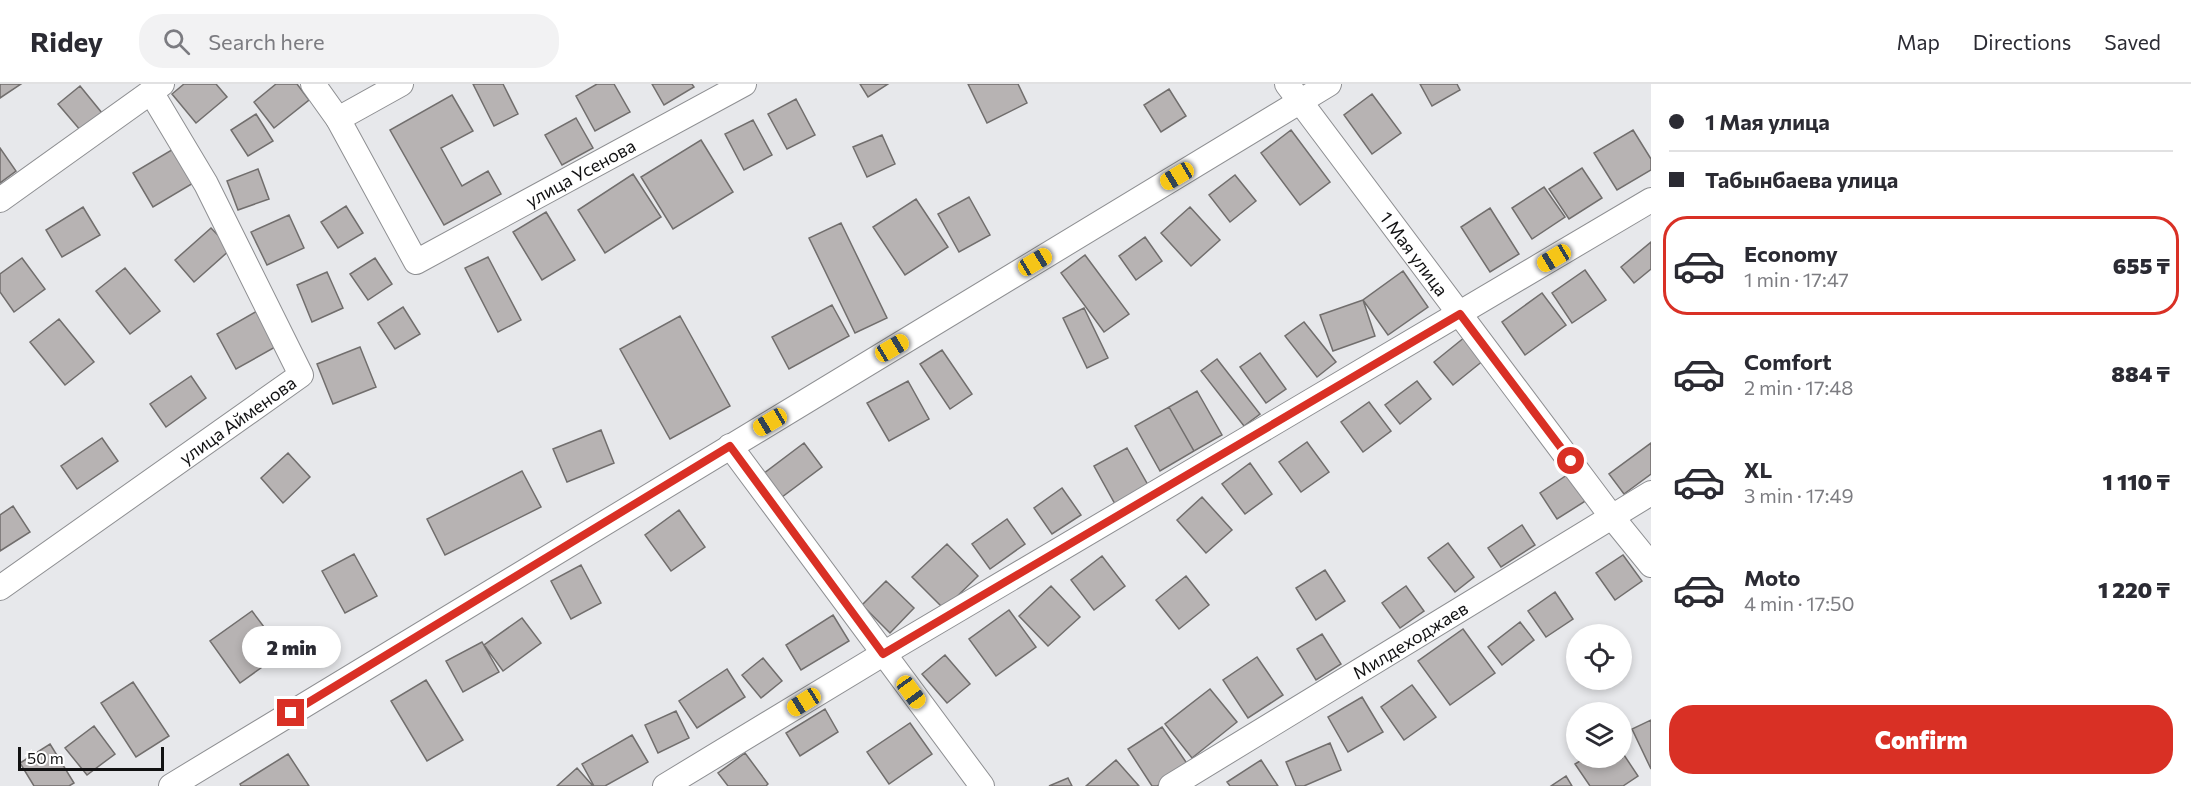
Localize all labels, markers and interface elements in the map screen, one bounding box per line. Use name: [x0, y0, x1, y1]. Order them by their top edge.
search box: [139, 14, 559, 68]
text: Ridey: [30, 24, 103, 58]
icon: search: [160, 25, 193, 58]
text: Search here: [208, 28, 325, 55]
text: Map: [1897, 29, 1940, 54]
text: Directions: [1973, 29, 2071, 54]
text: Saved: [2104, 29, 2161, 54]
text: 1 Мая улица: [1705, 108, 1830, 135]
street label: улица Усенова: [522, 134, 639, 211]
car: [1157, 159, 1197, 193]
text: Табынбаева улица: [1705, 166, 1898, 193]
street label: 1 Мая улица: [1376, 207, 1453, 300]
icon: car: [1672, 239, 1726, 293]
text: Economy: [1744, 240, 1838, 267]
car: [1534, 241, 1574, 275]
car: [1015, 245, 1055, 279]
text: 655 ₸: [2113, 252, 2170, 279]
text: 1 min · 17:47: [1744, 267, 1849, 291]
car: [872, 331, 912, 365]
icon: car: [1672, 347, 1726, 401]
text: Comfort: [1744, 348, 1832, 375]
text: 884 ₸: [2111, 360, 2170, 387]
street label: улица Айменова: [175, 371, 300, 469]
text: 2 min · 17:48: [1744, 375, 1853, 399]
car: [750, 405, 790, 439]
route start: [1557, 447, 1584, 474]
icon: car: [1672, 455, 1726, 509]
text: XL: [1744, 456, 1772, 483]
text: 1 110 ₸: [2103, 468, 2170, 495]
text: 3 min · 17:49: [1744, 483, 1854, 507]
icon: car: [1672, 563, 1726, 617]
text: Moto: [1744, 564, 1800, 591]
text: 1 220 ₸: [2098, 576, 2170, 603]
text: 4 min · 17:50: [1744, 591, 1855, 615]
street label: Милдеходжаев: [1348, 597, 1472, 684]
map controls: [1566, 624, 1632, 768]
button: locate: [1566, 624, 1632, 690]
callout: 2 min: [242, 626, 340, 668]
text: 2 min: [266, 635, 317, 659]
car: [893, 672, 929, 712]
car: [784, 685, 824, 719]
route end: [277, 699, 304, 726]
button: layers: [1566, 702, 1632, 768]
button: Confirm: [1669, 705, 2173, 774]
scale bar: [18, 744, 164, 772]
text: 50 m: [27, 748, 64, 767]

